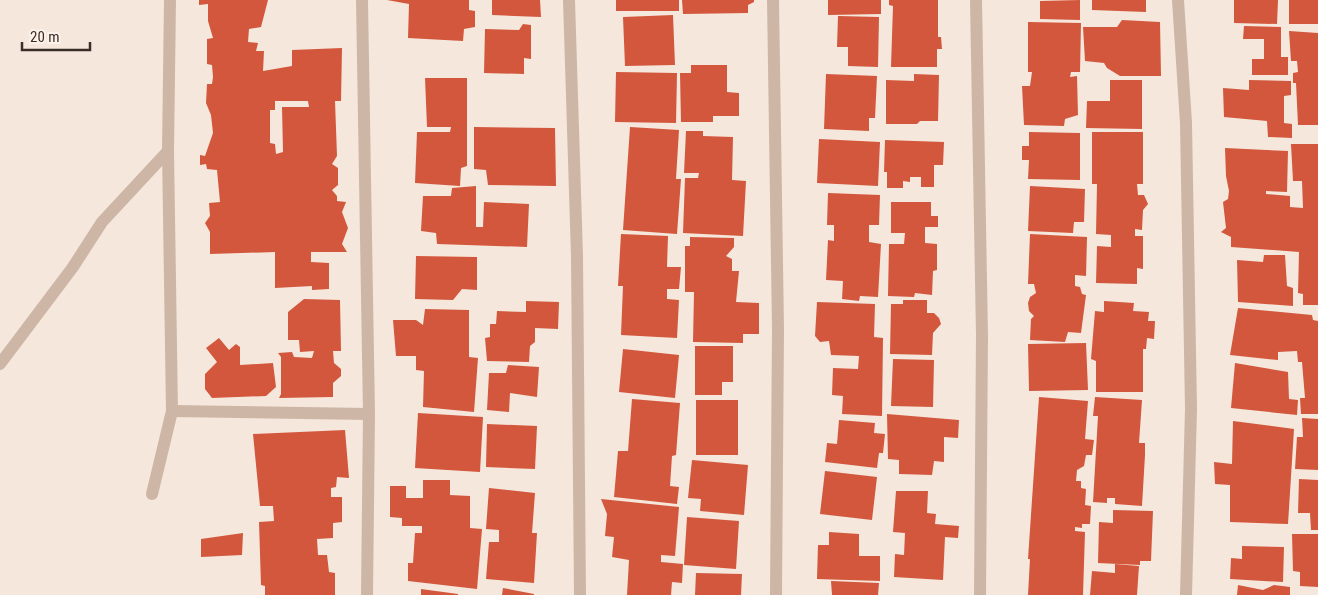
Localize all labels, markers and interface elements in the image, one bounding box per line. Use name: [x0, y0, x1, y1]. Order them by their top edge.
scale bar: [22, 20, 90, 52]
text: 20 m: [30, 28, 60, 46]

